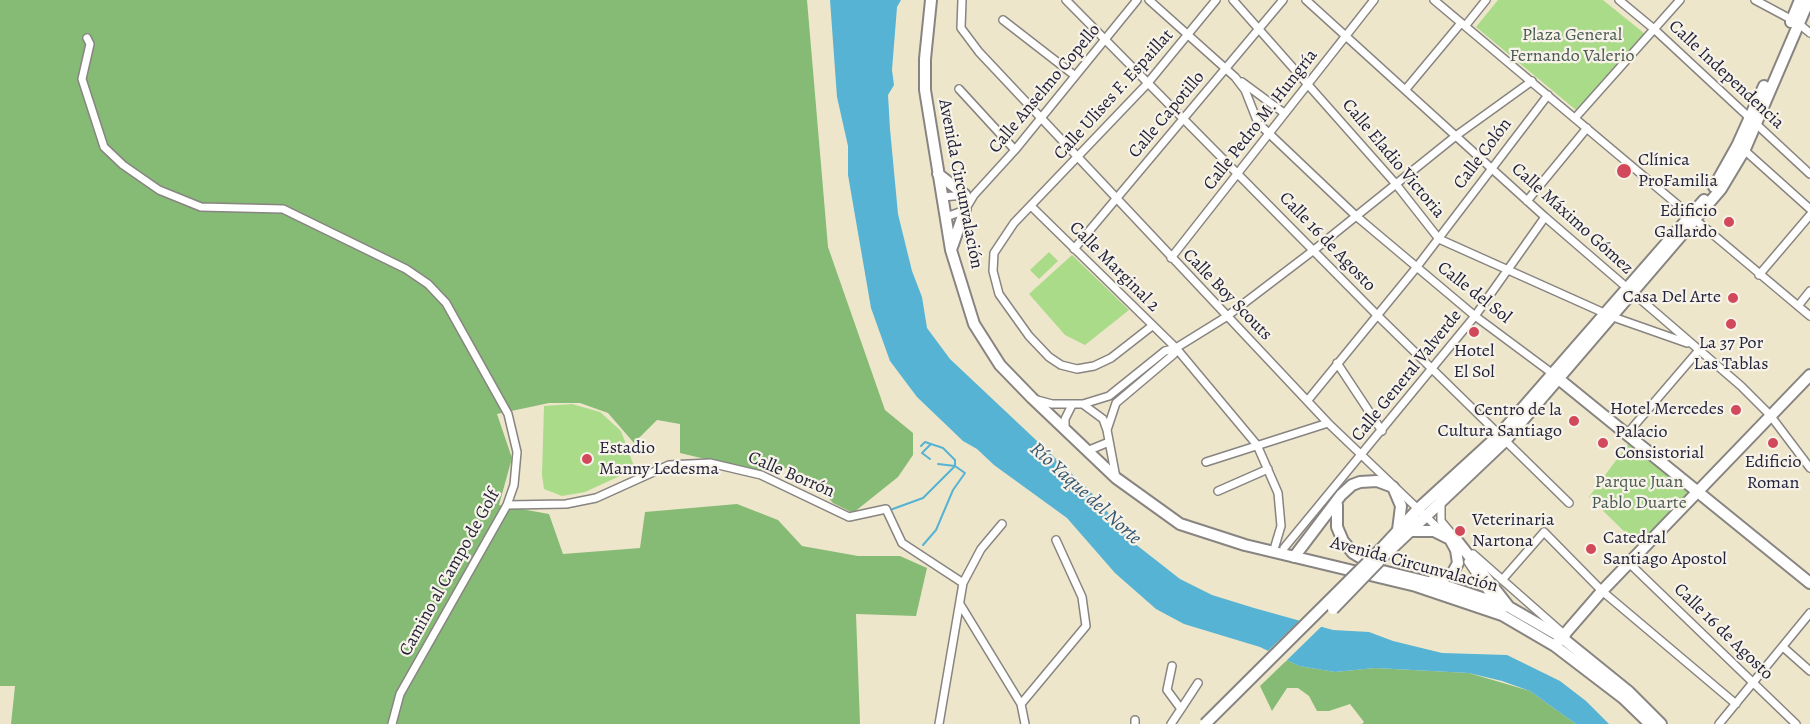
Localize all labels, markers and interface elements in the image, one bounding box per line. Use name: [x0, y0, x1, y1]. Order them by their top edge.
street label: Calle Independencia: [1664, 16, 1788, 134]
street label: Calle Anselmo Copello: [985, 20, 1105, 158]
street label: Calle Ulises F. Espaillat: [1050, 25, 1178, 165]
park label: Plaza General Fernando Valerio: [1510, 25, 1634, 68]
street label: Calle Pedro M. Hungría: [1199, 45, 1323, 195]
street label: Calle Capotillo: [1124, 67, 1210, 163]
street label: Calle Eladio Victoria: [1337, 95, 1449, 223]
street label: Avenida Circunvalación: [933, 97, 987, 271]
street label: Calle Colón: [1449, 114, 1517, 194]
place label: Clínica ProFamilia: [1638, 150, 1718, 192]
street label: Calle Máximo Gómez: [1507, 159, 1637, 279]
marker: Clínica ProFamilia: [1615, 162, 1633, 180]
street label: Calle 16 de Agosto: [1274, 188, 1380, 296]
place label: Edificio Gallardo: [1654, 201, 1717, 244]
marker: Edificio Gallardo: [1722, 215, 1736, 229]
street label: Calle Marginal 2: [1064, 217, 1164, 317]
street label: Calle Boy Scouts: [1178, 245, 1276, 345]
street label: Calle del Sol: [1433, 257, 1515, 329]
place label: Casa Del Arte: [1622, 287, 1721, 309]
marker: Casa Del Arte: [1726, 291, 1740, 305]
street label: Calle General Valverde: [1347, 306, 1467, 446]
marker: La 37 Por Las Tablas: [1724, 317, 1738, 331]
marker: Hotel El Sol: [1467, 325, 1481, 339]
place label: La 37 Por Las Tablas: [1694, 333, 1768, 376]
place label: Hotel El Sol: [1453, 341, 1495, 384]
place label: Hotel Mercedes: [1610, 399, 1724, 421]
place label: Centro de la Cultura Santiago: [1437, 400, 1562, 442]
marker: Hotel Mercedes: [1729, 403, 1743, 417]
marker: Centro de la Cultura Santiago: [1567, 414, 1581, 428]
place label: Palacio Consistorial: [1615, 422, 1704, 464]
marker: Palacio Consistorial: [1596, 436, 1610, 450]
marker: Edificio Roman: [1766, 436, 1780, 450]
place label: Estadio Manny Ledesma: [599, 438, 719, 480]
water label: Río Yaque del Norte: [1024, 438, 1146, 550]
street label: Calle Borrón: [744, 447, 838, 503]
marker: Estadio Manny Ledesma: [580, 452, 594, 466]
place label: Edificio Roman: [1744, 452, 1802, 494]
park label: Parque Juan Pablo Duarte: [1591, 472, 1687, 514]
street label: Camino al Campo de Golf: [395, 486, 505, 660]
place label: Veterinaria Nartona: [1472, 510, 1554, 552]
marker: Veterinaria Nartona: [1453, 524, 1467, 538]
place label: Catedral Santiago Apostol: [1603, 528, 1727, 570]
street label: Avenida Circunvalación: [1328, 532, 1500, 598]
marker: Catedral Santiago Apostol: [1584, 542, 1598, 556]
street label: Calle 16 de Agosto: [1669, 579, 1777, 685]

